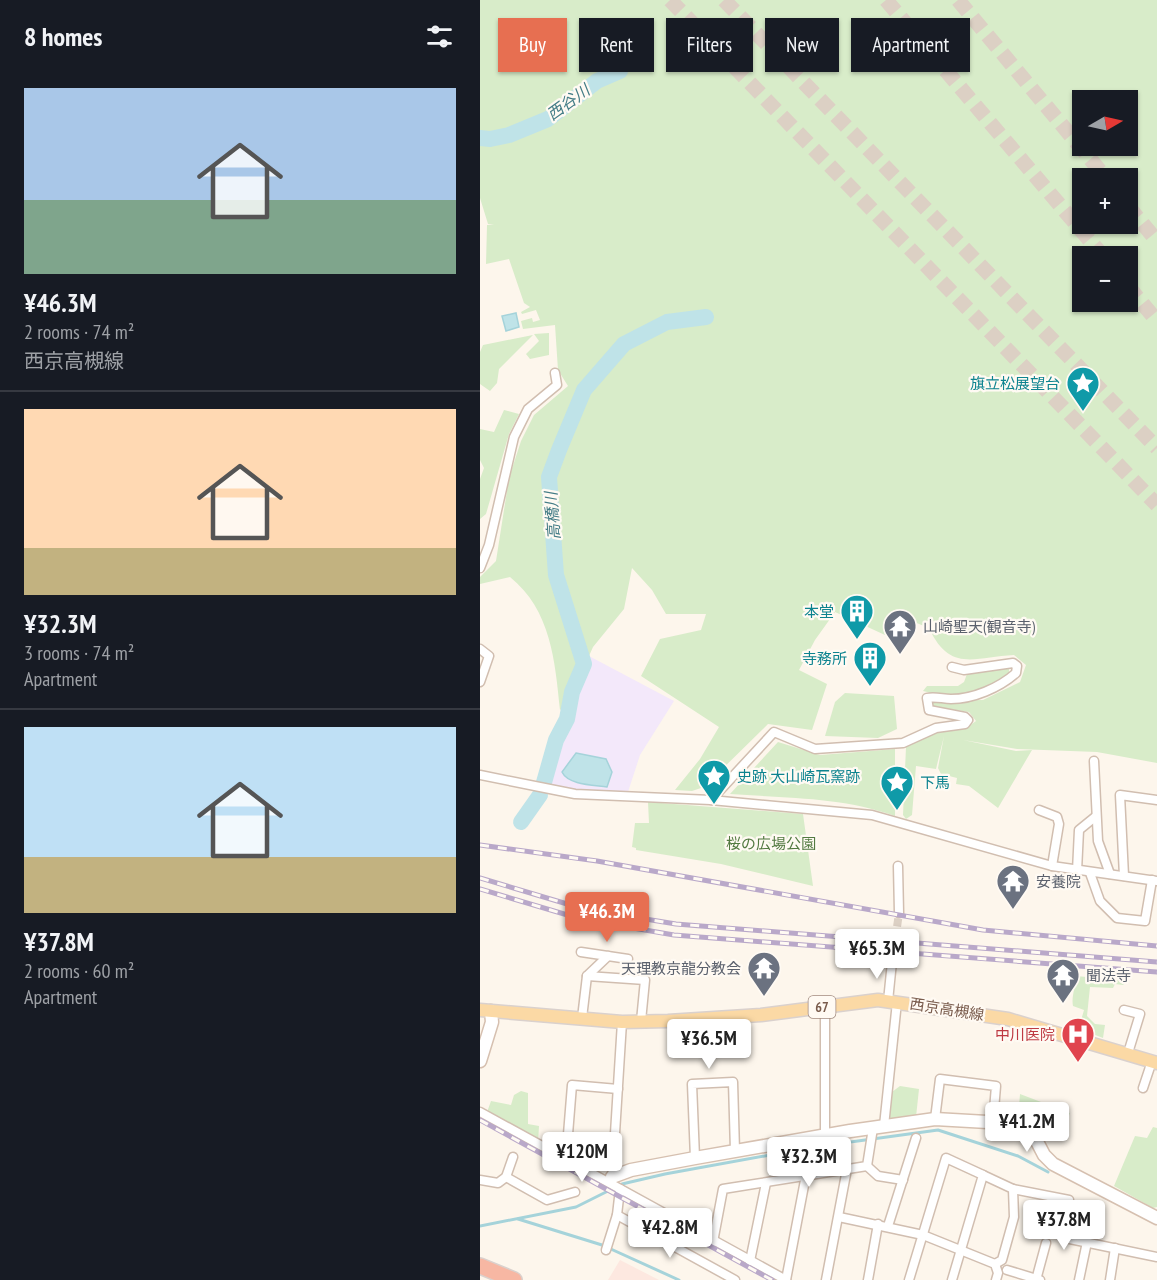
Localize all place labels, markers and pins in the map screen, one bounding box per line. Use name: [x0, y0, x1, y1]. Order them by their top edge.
place icon: 旗立松展望台: [1065, 365, 1101, 412]
place label: 旗立松展望台: [970, 374, 1060, 393]
building icon: 本堂: [839, 593, 875, 640]
place label: 本堂: [804, 602, 834, 621]
temple icon: 山崎聖天(観音寺): [882, 608, 918, 655]
place label: 山崎聖天(観音寺): [923, 617, 1035, 636]
building icon: 寺務所: [852, 640, 888, 687]
place label: 寺務所: [802, 649, 847, 668]
place icon: 史跡 大山崎瓦窯跡: [696, 758, 732, 805]
place icon: 下馬: [879, 764, 915, 811]
place label: 史跡 大山崎瓦窯跡: [737, 767, 860, 786]
place label: 下馬: [920, 773, 950, 792]
temple icon: 安養院: [995, 863, 1031, 910]
place label: 安養院: [1036, 872, 1081, 891]
pin: ¥46.3M: [558, 892, 656, 943]
pin: ¥65.3M: [828, 929, 926, 980]
temple icon: 天理教京龍分教会: [746, 950, 782, 997]
temple icon: 聞法寺: [1045, 957, 1081, 1004]
place label: 天理教京龍分教会: [621, 959, 741, 978]
place label: 聞法寺: [1086, 966, 1131, 985]
hospital icon: 中川医院: [1060, 1016, 1096, 1063]
pin: ¥36.5M: [660, 1019, 758, 1070]
place label: 中川医院: [995, 1025, 1055, 1044]
pin: ¥41.2M: [978, 1102, 1076, 1153]
pin: ¥120M: [540, 1132, 624, 1183]
pin: ¥32.3M: [760, 1137, 858, 1188]
pin: ¥37.8M: [1015, 1200, 1113, 1251]
pin: ¥42.8M: [621, 1208, 719, 1259]

